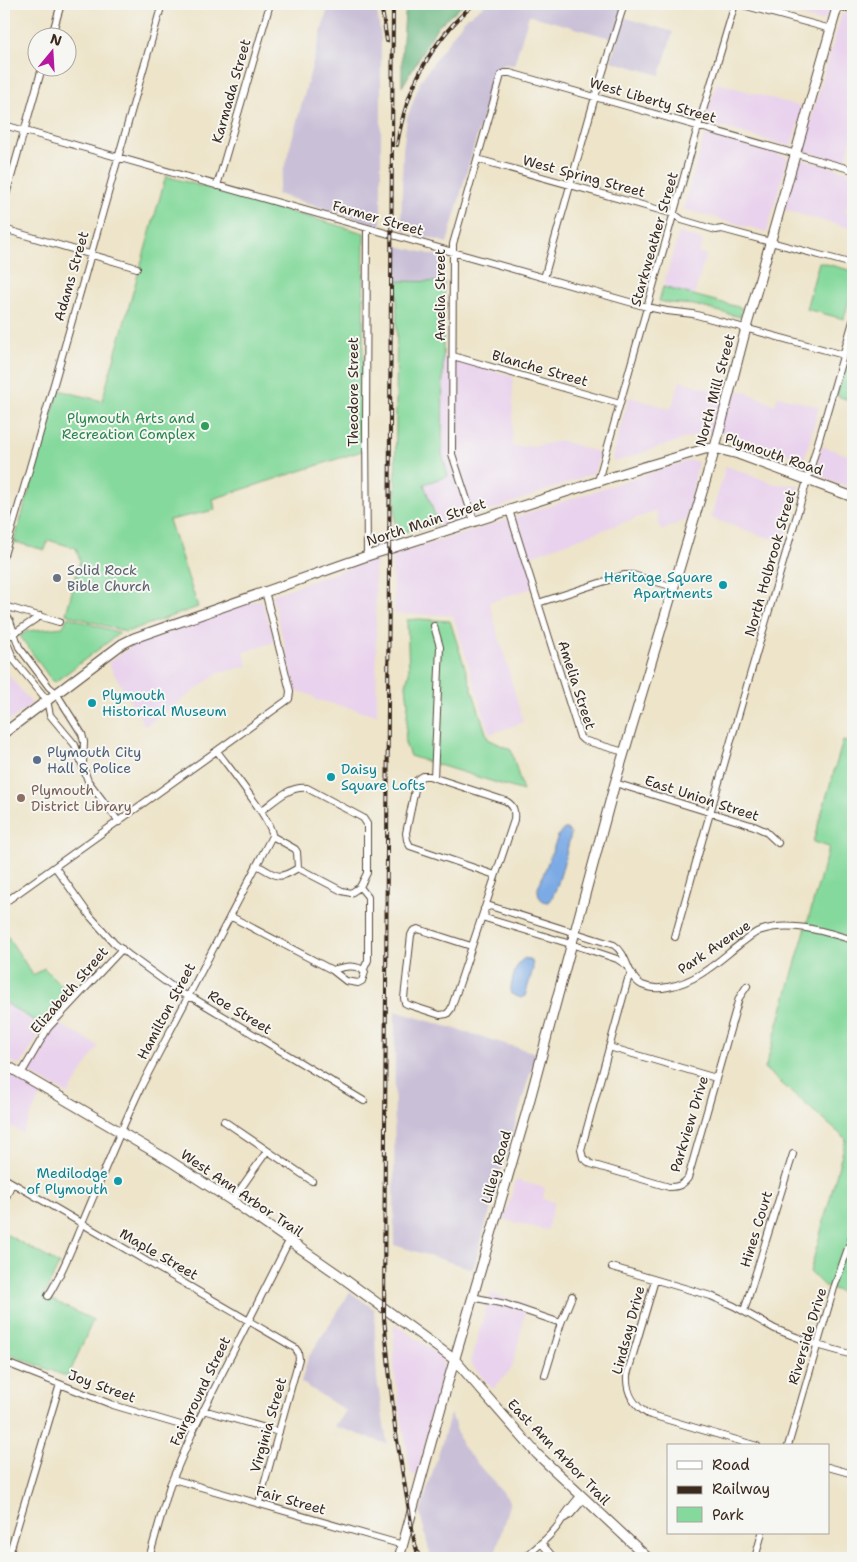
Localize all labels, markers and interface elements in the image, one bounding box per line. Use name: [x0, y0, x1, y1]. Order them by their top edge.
north arrow: [28, 28, 78, 78]
text: N: [48, 29, 64, 50]
street label: Karmada Street: [208, 37, 254, 145]
street label: West Liberty Street: [587, 73, 719, 127]
street label: West Spring Street: [521, 151, 647, 201]
street label: Starkweather Street: [626, 170, 682, 308]
street label: Farmer Street: [330, 196, 426, 240]
street label: Adams Street: [50, 229, 92, 323]
street label: Amelia Street: [431, 249, 449, 341]
street label: North Mill Street: [691, 332, 739, 448]
street label: Theodore Street: [344, 337, 362, 447]
street label: Blanche Street: [490, 346, 590, 390]
place label: Plymouth Arts and Recreation Complex: [62, 409, 195, 443]
marker: Plymouth Arts and Recreation Complex: [199, 420, 211, 432]
street label: Plymouth Road: [722, 429, 826, 479]
street label: North Holbrook Street: [740, 487, 800, 639]
street label: North Main Street: [364, 494, 488, 550]
place label: Solid Rock Bible Church: [67, 561, 150, 595]
place label: Heritage Square Apartments: [604, 568, 713, 602]
marker: Solid Rock Bible Church: [51, 572, 63, 584]
marker: Heritage Square Apartments: [717, 579, 729, 591]
street label: Amelia Street: [554, 638, 600, 732]
place label: Plymouth Historical Museum: [102, 686, 227, 720]
marker: Plymouth Historical Museum: [86, 697, 98, 709]
place label: Plymouth City Hall & Police: [47, 743, 141, 777]
marker: Plymouth City Hall & Police: [31, 754, 43, 766]
place label: Daisy Square Lofts: [341, 760, 426, 794]
marker: Daisy Square Lofts: [325, 771, 337, 783]
street label: East Union Street: [643, 771, 761, 825]
place label: Plymouth District Library: [31, 781, 132, 815]
marker: Plymouth District Library: [15, 792, 27, 804]
street label: Park Avenue: [674, 916, 754, 978]
street label: Elizabeth Street: [26, 943, 112, 1037]
street label: Hamilton Street: [133, 959, 199, 1063]
street label: Roe Street: [205, 986, 275, 1038]
street label: Parkview Drive: [666, 1073, 712, 1175]
street label: Lilley Road: [477, 1128, 515, 1206]
street label: West Ann Arbor Trail: [177, 1145, 307, 1241]
place label: Medilodge of Plymouth: [26, 1164, 108, 1198]
marker: Medilodge of Plymouth: [112, 1175, 124, 1187]
street label: Hines Court: [736, 1189, 776, 1269]
street label: Maple Street: [116, 1224, 202, 1284]
street label: Lindsay Drive: [608, 1284, 648, 1376]
street label: Riverside Drive: [784, 1285, 830, 1387]
street label: Fairground Street: [166, 1333, 234, 1449]
street label: Joy Street: [66, 1365, 138, 1407]
street label: Virginia Street: [246, 1375, 290, 1475]
street label: East Ann Arbor Trail: [504, 1395, 615, 1509]
legend: [667, 1444, 830, 1534]
text: Road: [712, 1455, 750, 1475]
text: Railway: [712, 1479, 770, 1499]
street label: Fair Street: [254, 1481, 328, 1519]
text: Park: [712, 1505, 744, 1525]

